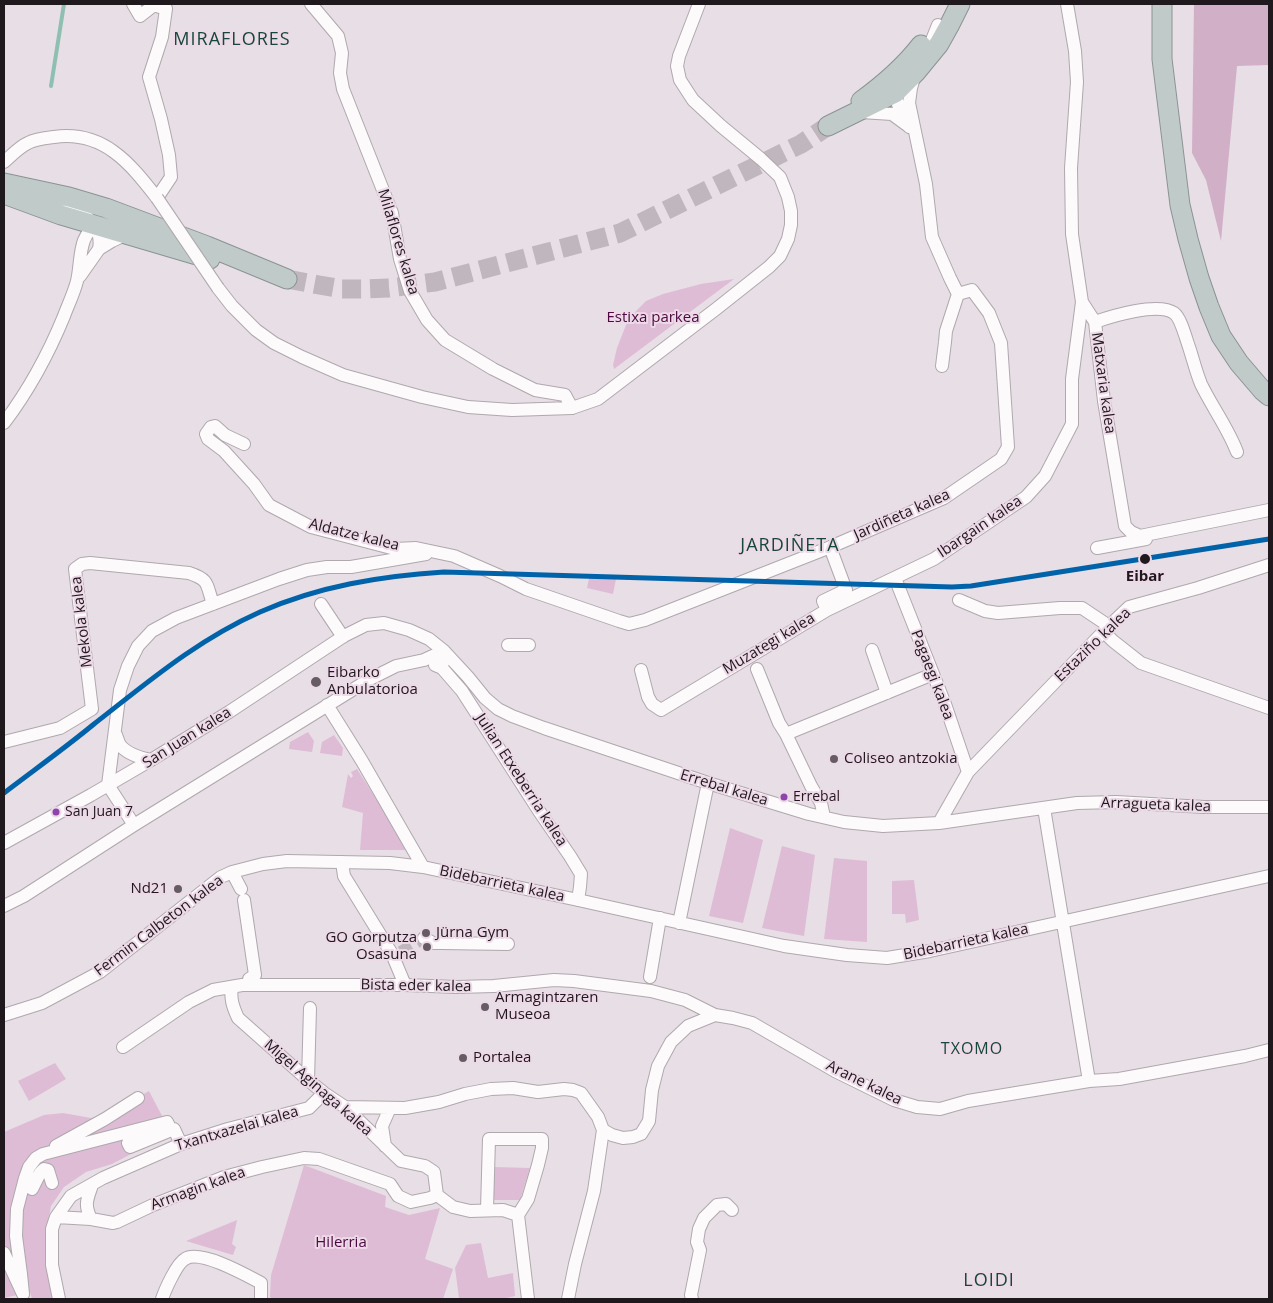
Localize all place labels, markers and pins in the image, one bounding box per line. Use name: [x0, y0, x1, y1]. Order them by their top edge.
marker: Eibar: [1138, 552, 1152, 566]
place label: Eibar: [1126, 568, 1164, 586]
place label: Eibarko Anbulatorioa: [327, 664, 418, 699]
marker: Eibarko Anbulatorioa: [309, 675, 323, 689]
place label: Coliseo antzokia: [844, 750, 957, 768]
marker: Coliseo antzokia: [828, 753, 840, 765]
place label: Errebal: [793, 789, 840, 805]
marker: Errebal: [779, 792, 789, 802]
place label: San Juan 7: [65, 804, 133, 820]
marker: San Juan 7: [51, 807, 61, 817]
place label: Nd21: [130, 880, 168, 898]
marker: Nd21: [172, 883, 184, 895]
place label: Jürna Gym: [436, 924, 509, 942]
marker: Jürna Gym: [420, 927, 432, 939]
place label: GO Gorputza Osasuna: [325, 929, 417, 964]
marker: GO Gorputza Osasuna: [421, 941, 433, 953]
place label: Armagintzaren Museoa: [495, 989, 598, 1024]
marker: Armagintzaren Museoa: [479, 1001, 491, 1013]
place label: Portalea: [473, 1049, 531, 1067]
marker: Portalea: [457, 1052, 469, 1064]

